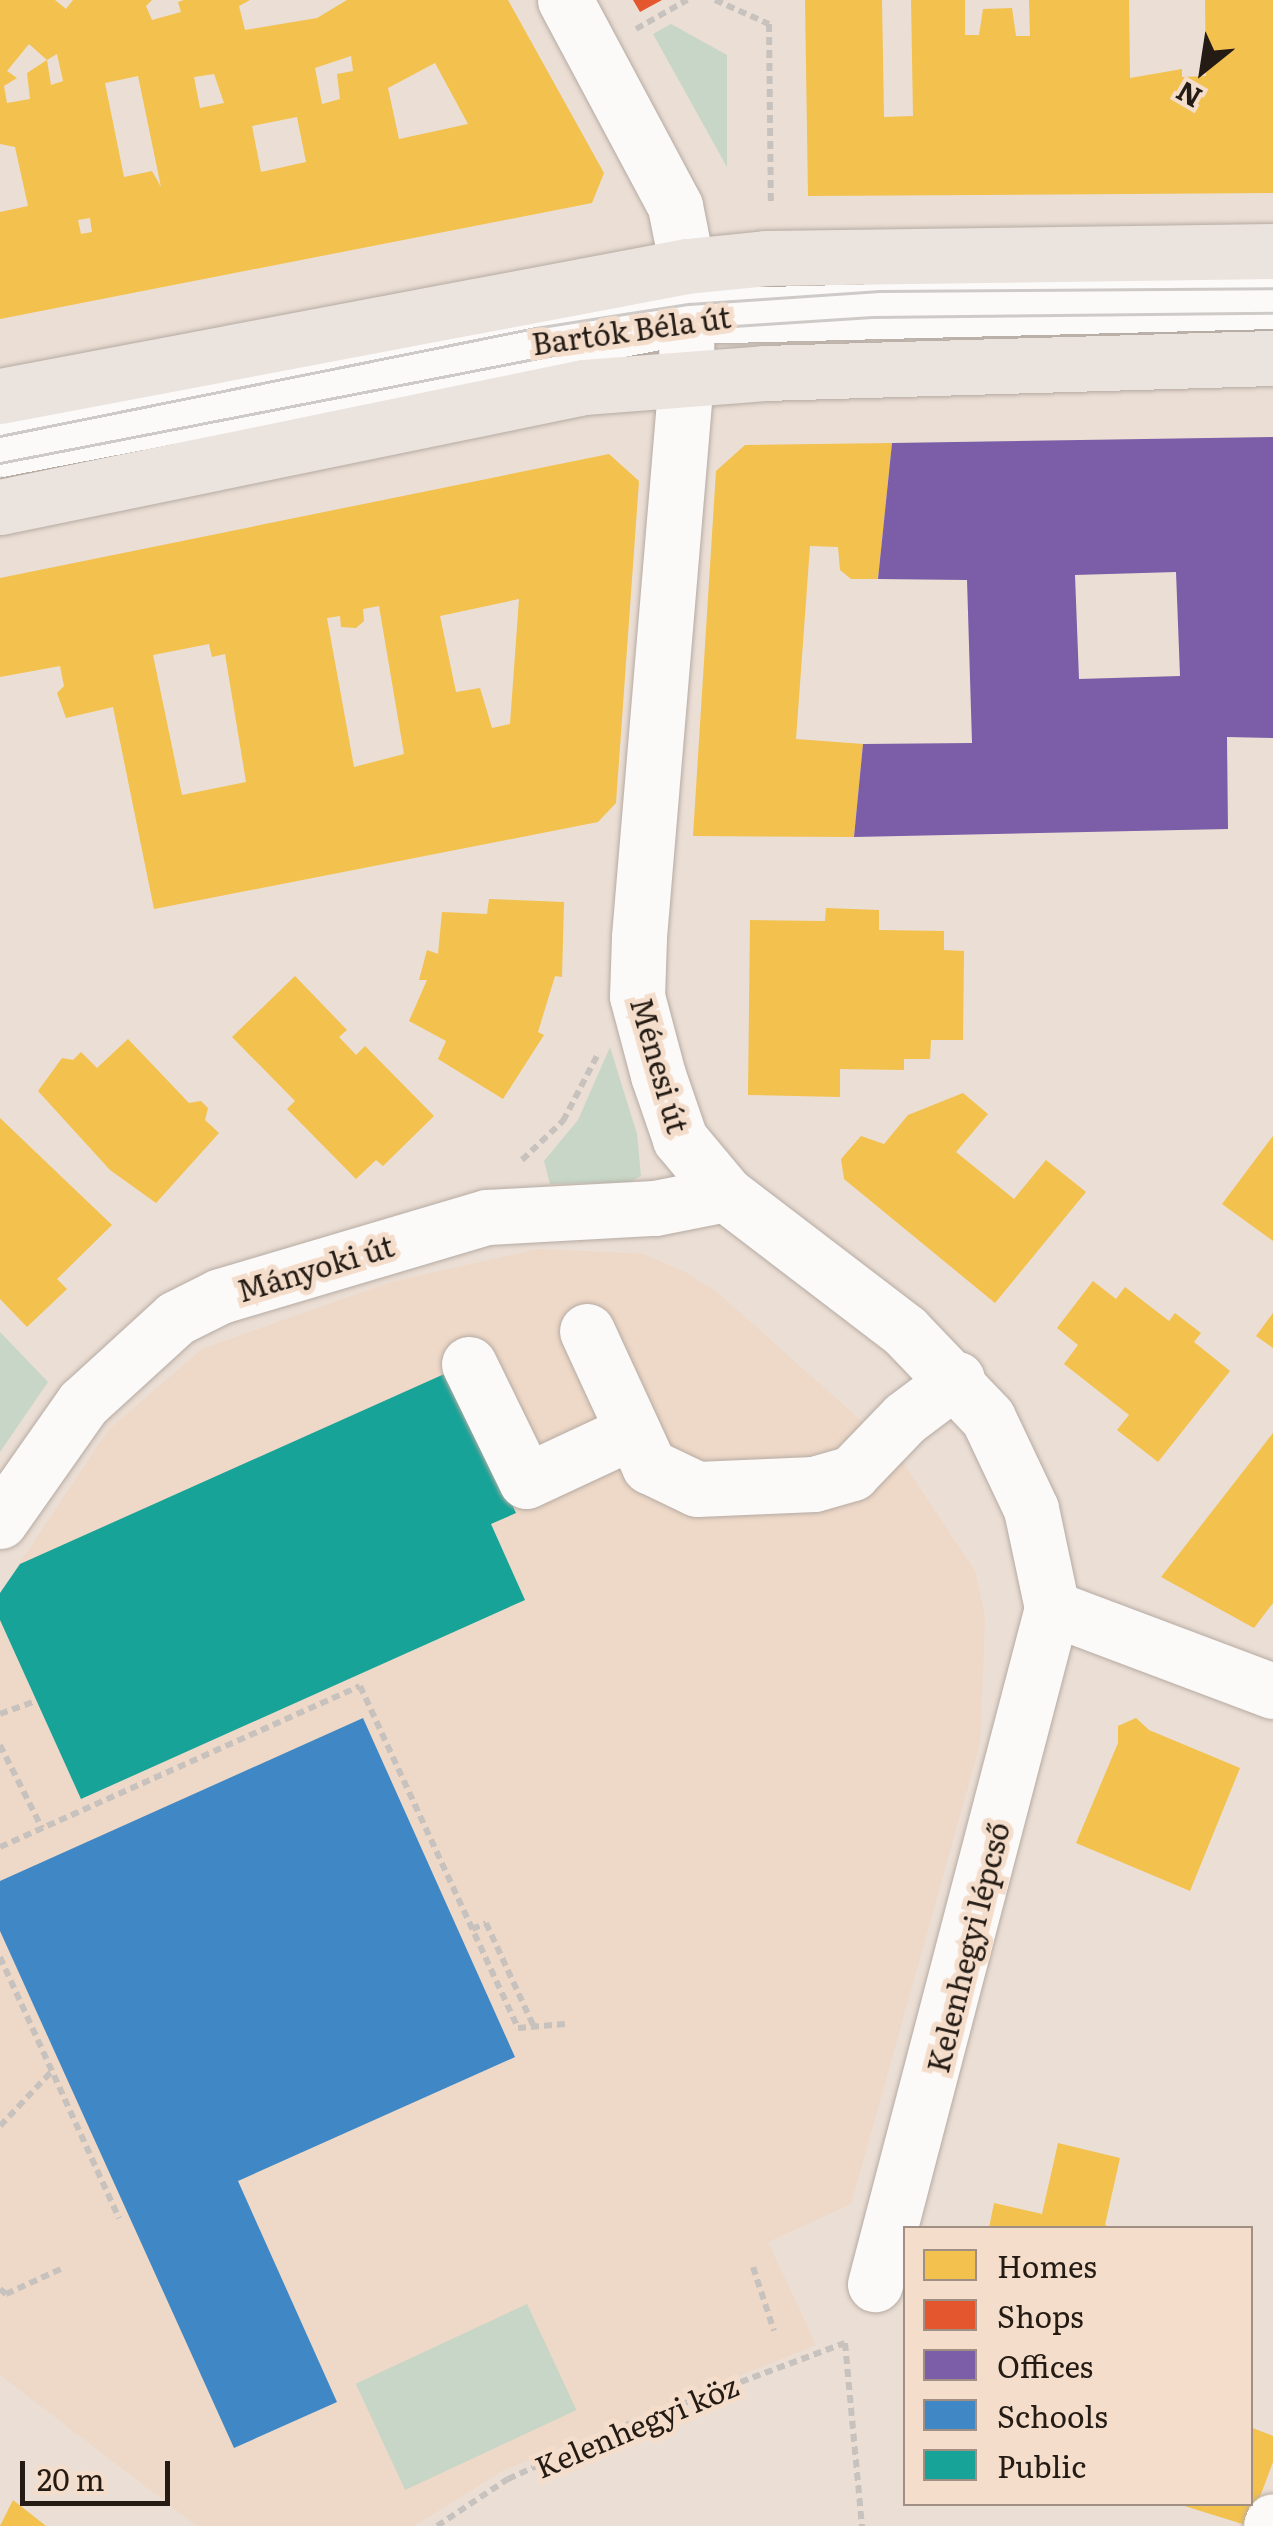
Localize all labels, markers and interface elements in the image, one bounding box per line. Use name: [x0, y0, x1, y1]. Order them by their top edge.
north arrow: [1153, 20, 1253, 120]
text: N: [1167, 72, 1209, 120]
street label: Bartók Béla út: [529, 297, 733, 361]
street label: Ménesi út: [624, 993, 698, 1137]
street label: Mányoki út: [232, 1226, 398, 1308]
street label: Kelenhegyi lépcső: [918, 1818, 1016, 2076]
legend: [903, 2226, 1253, 2506]
text: Homes: [997, 2243, 1097, 2287]
text: Shops: [997, 2293, 1084, 2337]
text: Offices: [997, 2343, 1093, 2387]
street label: Kelenhegyi köz: [529, 2366, 743, 2484]
text: Schools: [997, 2393, 1108, 2437]
scale bar: [25, 2441, 175, 2503]
text: Public: [997, 2443, 1086, 2487]
text: 20 m: [37, 2456, 105, 2500]

